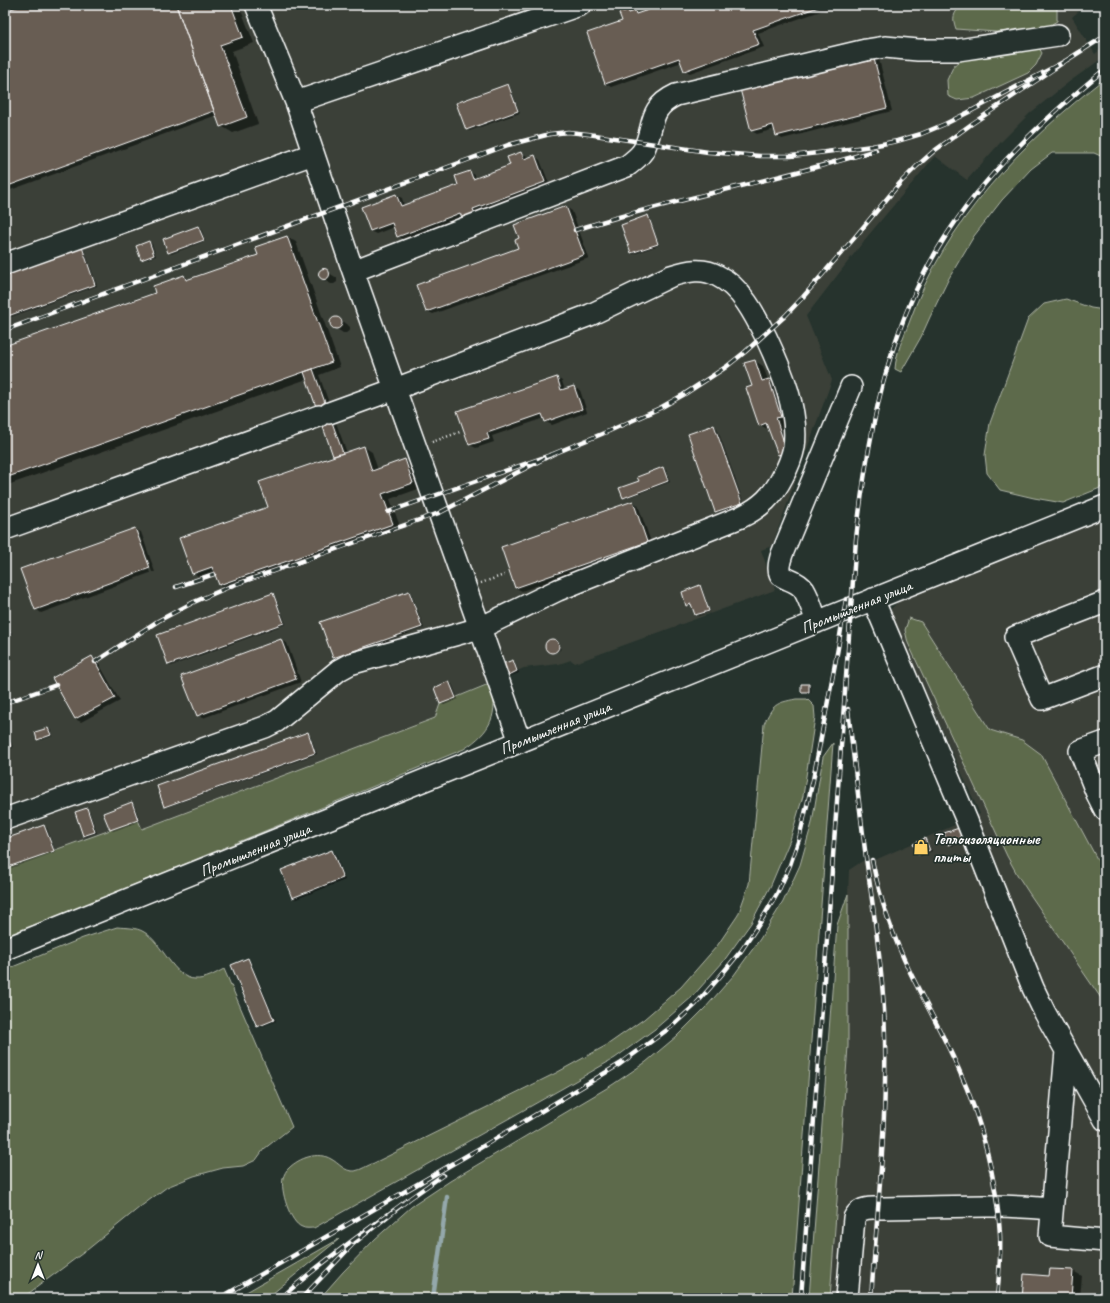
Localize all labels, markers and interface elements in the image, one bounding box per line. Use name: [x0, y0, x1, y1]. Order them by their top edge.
street label: Промышленная улица: [798, 575, 916, 638]
street label: Промышленная улица: [497, 696, 615, 759]
street label: Промышленная улица: [197, 818, 315, 881]
place label: Теплоизоляционные плиты: [933, 829, 1041, 867]
shop icon: Теплоизоляционные плиты: [912, 838, 930, 856]
north arrow: [18, 1245, 58, 1285]
text: N: [35, 1248, 44, 1262]

